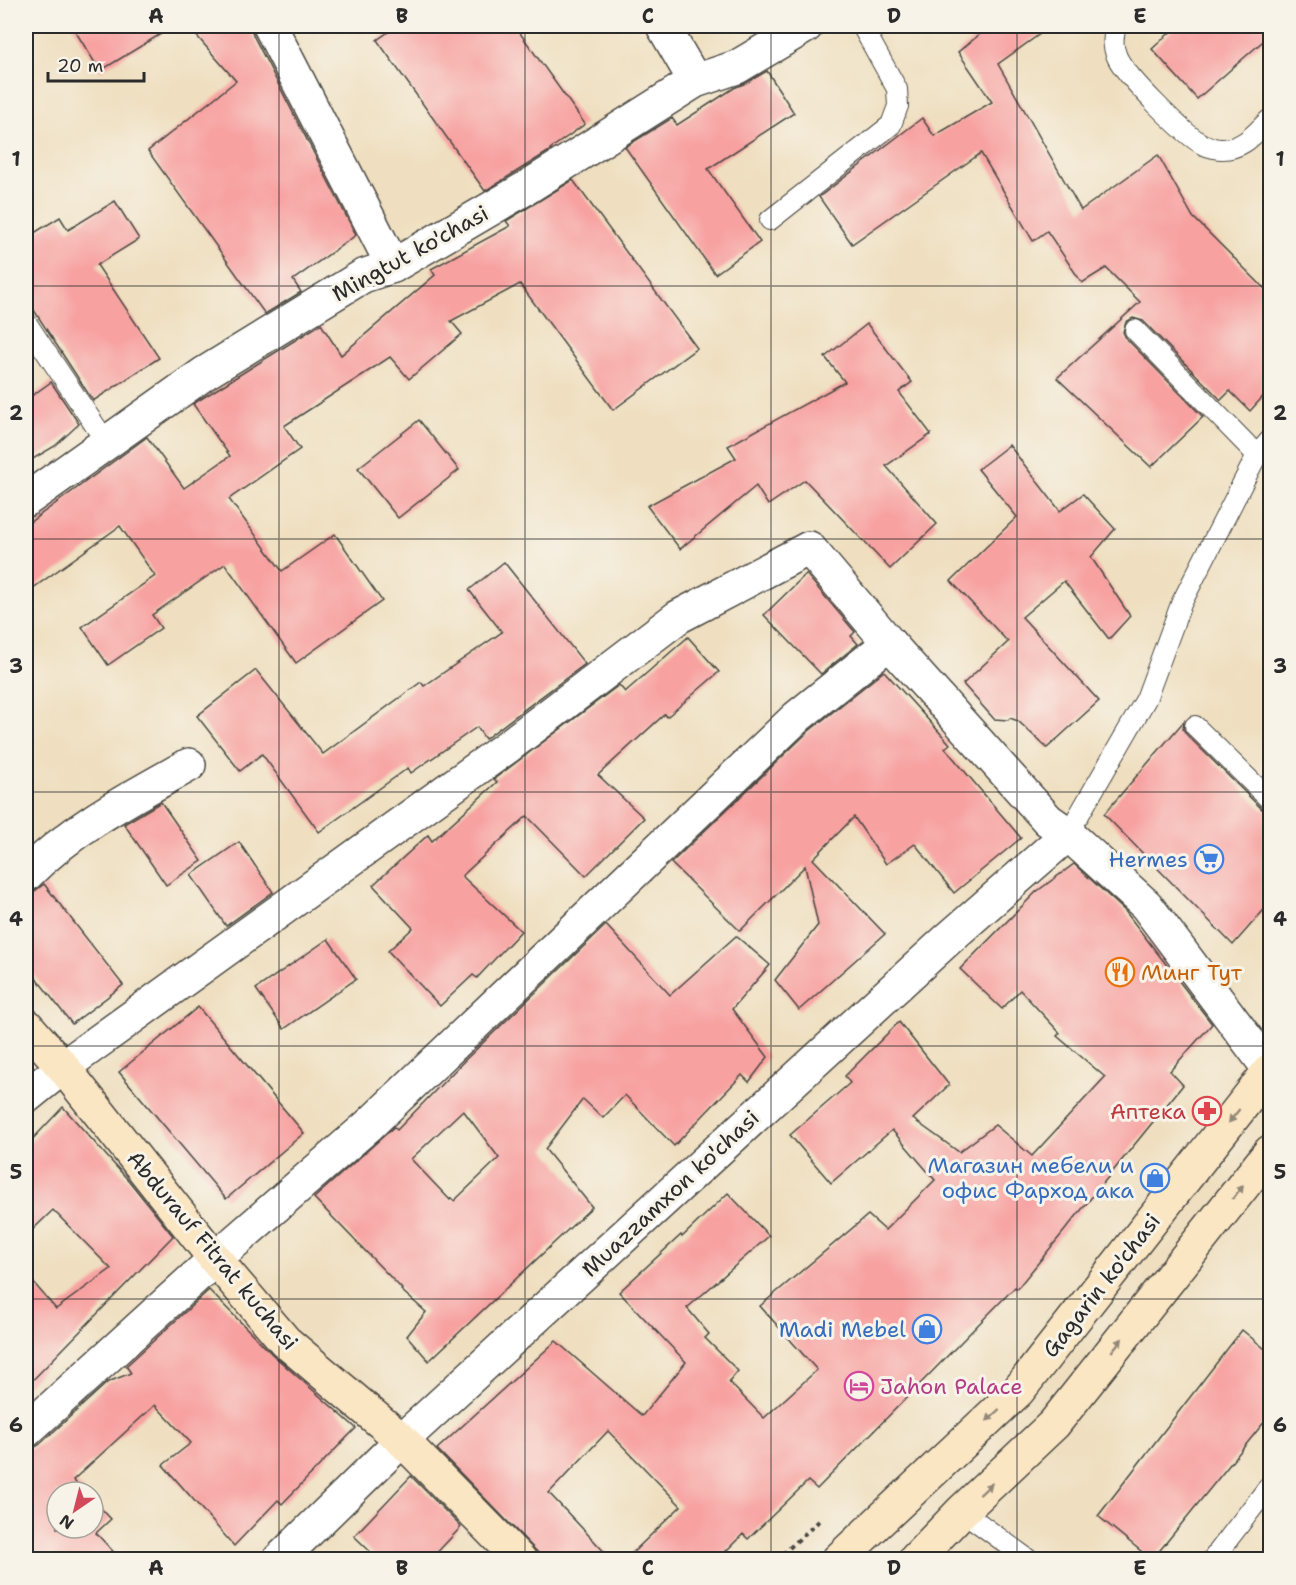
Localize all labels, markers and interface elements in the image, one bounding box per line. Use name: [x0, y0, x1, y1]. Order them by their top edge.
text: A: [148, 3, 164, 29]
text: B: [396, 3, 408, 29]
text: C: [642, 3, 654, 29]
text: D: [887, 3, 901, 29]
text: E: [1133, 3, 1147, 29]
scale bar: [48, 45, 144, 83]
text: 20 m: [57, 54, 103, 78]
text: 1: [11, 146, 21, 172]
text: 1: [1275, 146, 1285, 172]
street label: Mingtut ko'chasi: [327, 198, 494, 308]
text: 2: [9, 400, 23, 426]
text: 2: [1273, 400, 1287, 426]
text: 3: [9, 653, 23, 679]
text: 3: [1273, 653, 1287, 679]
supermarket icon: Hermes: [1193, 843, 1225, 875]
place label: Hermes: [1109, 845, 1188, 874]
text: 4: [9, 906, 23, 932]
text: 4: [1273, 906, 1287, 932]
restaurant icon: Минг Тут: [1104, 956, 1136, 988]
place label: Минг Тут: [1141, 958, 1243, 987]
pharmacy icon: Аптека: [1191, 1095, 1223, 1127]
place label: Аптека: [1110, 1097, 1186, 1126]
street label: Muazzamxon ko'chasi: [575, 1103, 765, 1283]
one-way arrow: [1229, 1109, 1241, 1124]
street label: Abdurauf Fitrat kuchasi: [121, 1145, 305, 1356]
place label: Магазин мебели и офис Фарход ака: [928, 1151, 1134, 1205]
text: 5: [10, 1159, 22, 1185]
text: 5: [1274, 1159, 1286, 1185]
shop icon: Магазин мебели и офис Фарход ака: [1139, 1162, 1171, 1194]
one-way arrow: [1232, 1185, 1244, 1200]
street label: Gagarin ko'chasi: [1036, 1207, 1167, 1363]
shop icon: Madi Mebel: [911, 1313, 943, 1345]
place label: Madi Mebel: [779, 1315, 906, 1344]
one-way arrow: [1110, 1337, 1123, 1353]
hotel icon: Jahon Palace: [843, 1370, 875, 1402]
place label: Jahon Palace: [880, 1372, 1023, 1401]
one-way arrow: [986, 1407, 1000, 1421]
text: 6: [9, 1412, 23, 1438]
text: 6: [1273, 1412, 1287, 1438]
north arrow: [45, 1480, 105, 1540]
one-way arrow: [978, 1482, 992, 1496]
text: N: [55, 1510, 78, 1534]
text: A: [148, 1555, 164, 1581]
text: B: [396, 1555, 408, 1581]
text: C: [642, 1555, 654, 1581]
text: D: [887, 1555, 901, 1581]
text: E: [1133, 1555, 1147, 1581]

